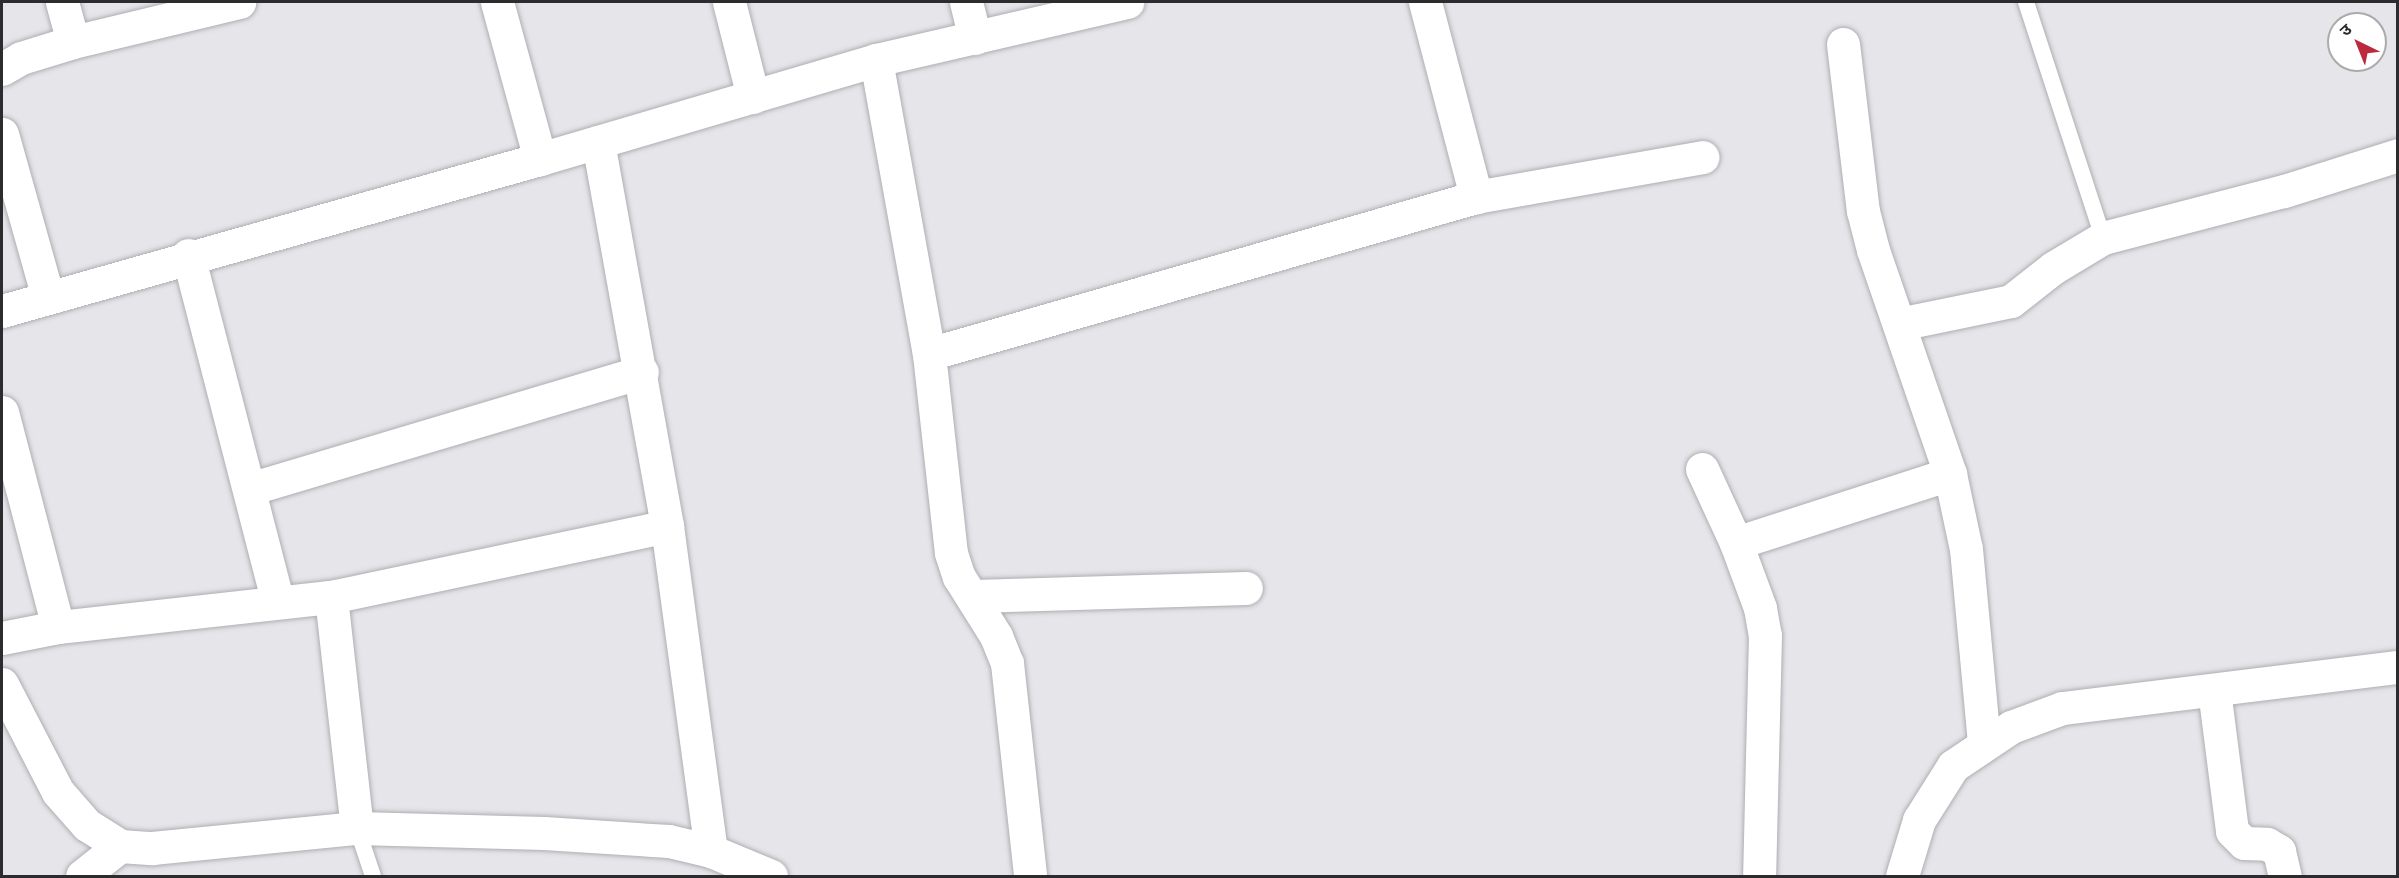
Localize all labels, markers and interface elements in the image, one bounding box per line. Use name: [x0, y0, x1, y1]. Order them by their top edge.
north arrow: [2327, 12, 2387, 72]
text: उ: [2336, 20, 2356, 40]

